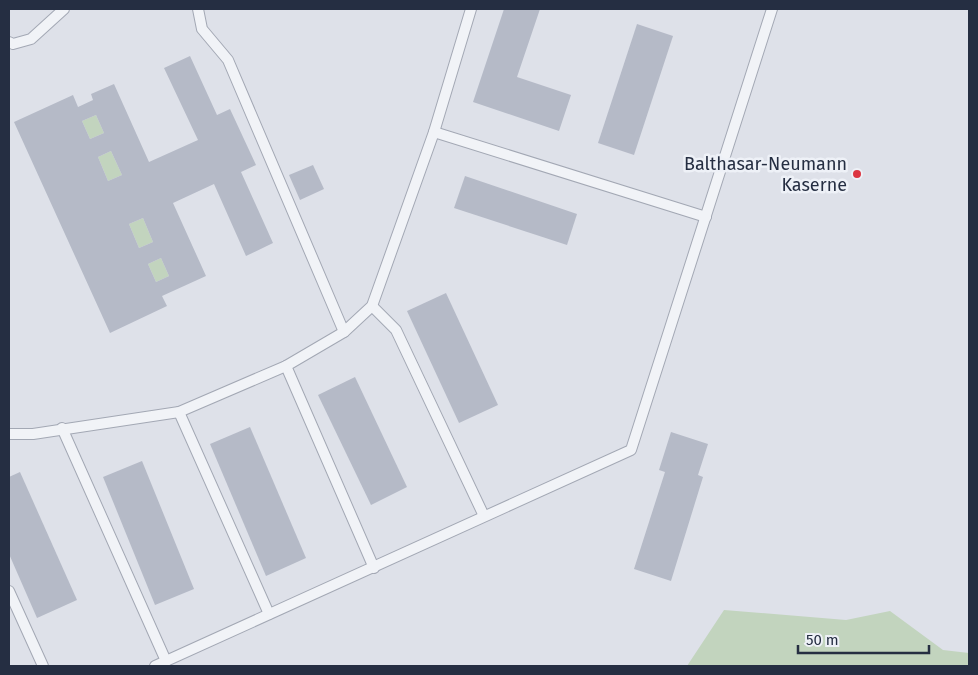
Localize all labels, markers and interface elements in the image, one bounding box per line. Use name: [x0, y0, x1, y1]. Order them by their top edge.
place label: Balthasar-Neumann Kaserne: [684, 153, 847, 196]
marker: Balthasar-Neumann Kaserne: [851, 168, 863, 180]
scale bar: [798, 622, 929, 654]
text: 50 m: [806, 631, 839, 649]

